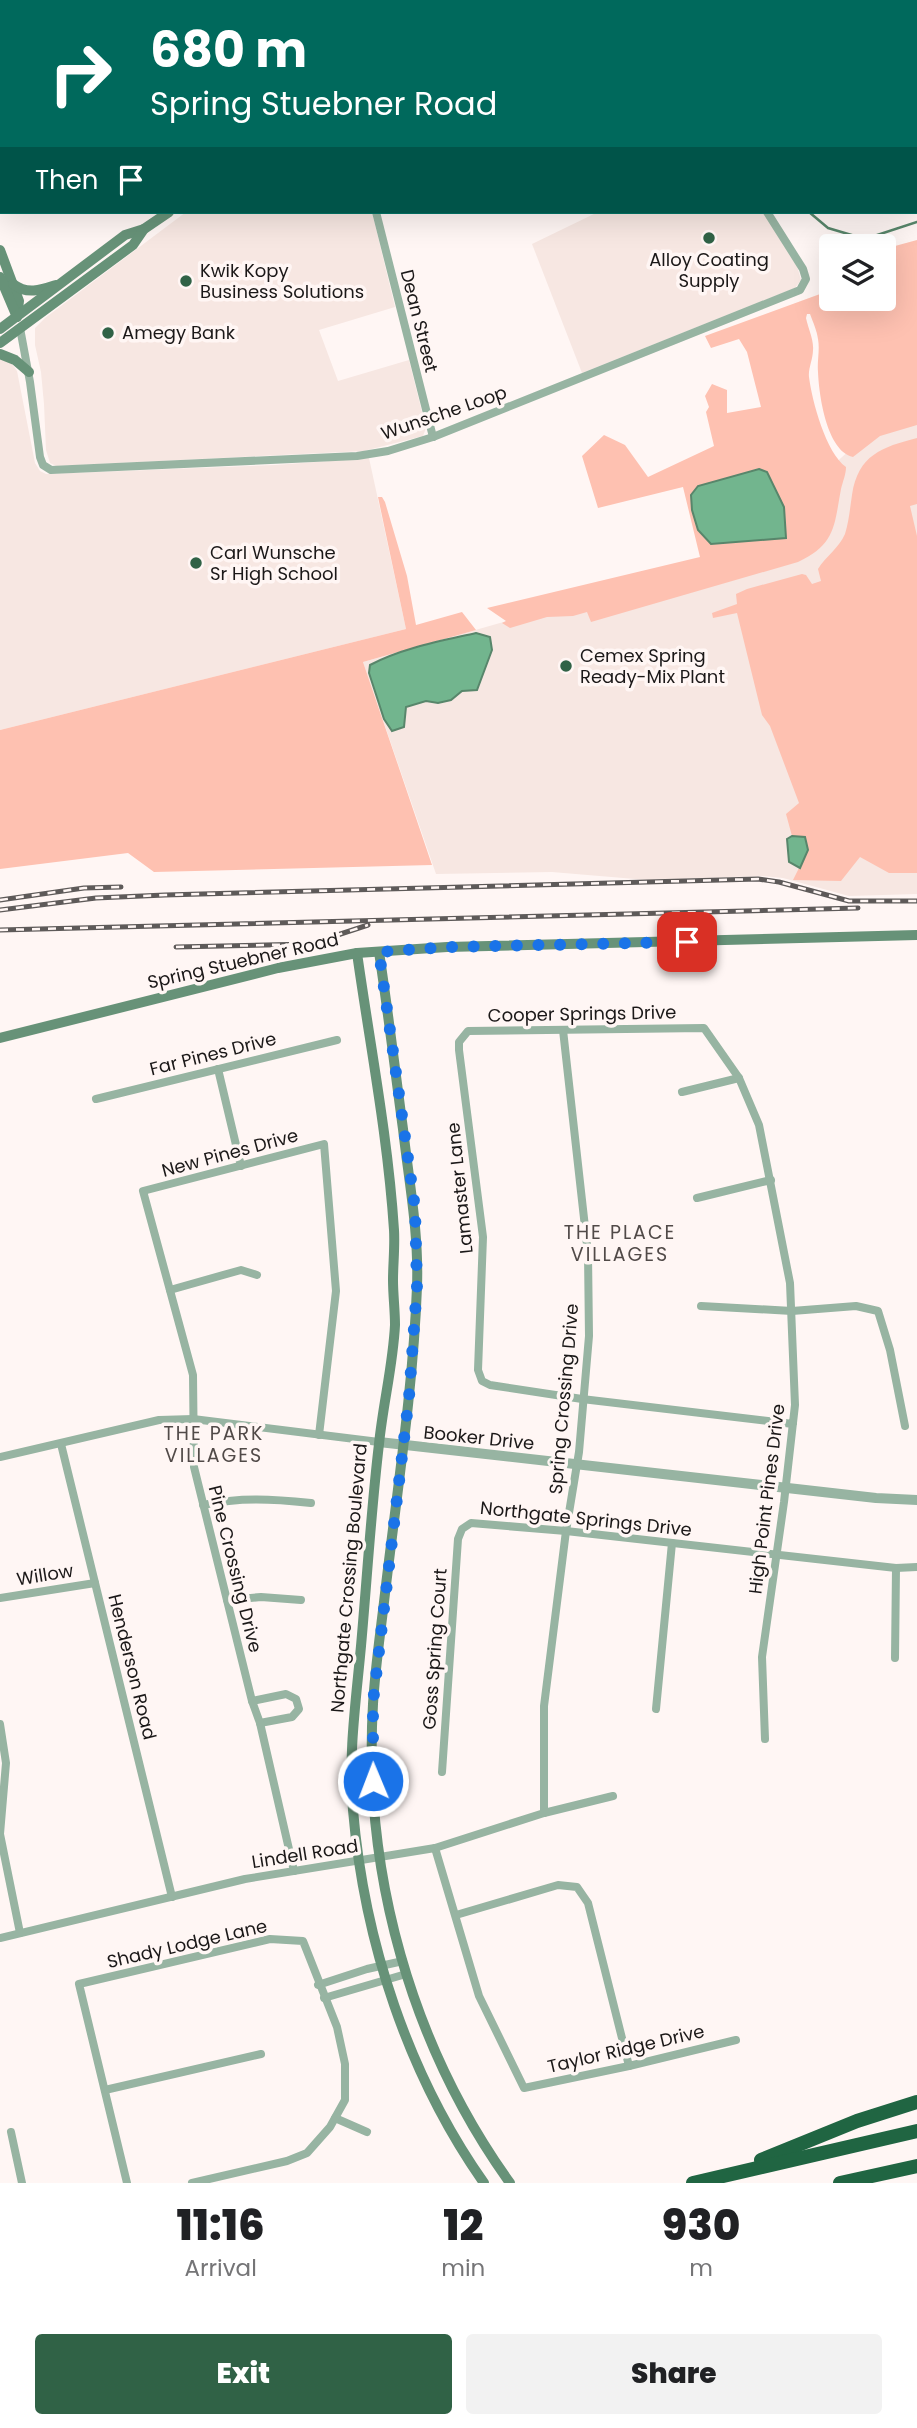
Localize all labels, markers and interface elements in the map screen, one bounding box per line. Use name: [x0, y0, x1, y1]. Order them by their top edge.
text: 680 m: [150, 16, 307, 84]
icon: right: [35, 28, 126, 119]
text: Spring Stuebner Road: [150, 81, 497, 126]
icon: arrive: [112, 161, 150, 199]
text: Then: [35, 162, 98, 198]
marker: Alloy Coating Supply: [701, 230, 717, 246]
map controls: [819, 234, 896, 311]
button: layers: [819, 234, 896, 311]
place label: Alloy Coating Supply: [649, 247, 769, 293]
place label: Kwik Kopy Business Solutions: [200, 258, 364, 304]
street label: Dean Street: [395, 267, 444, 375]
marker: Kwik Kopy Business Solutions: [178, 273, 194, 289]
place label: Amegy Bank: [122, 320, 236, 345]
marker: Amegy Bank: [100, 325, 116, 341]
street label: Wunsche Loop: [378, 379, 510, 446]
place label: Carl Wunsche Sr High School: [210, 540, 338, 586]
marker: Carl Wunsche Sr High School: [188, 555, 204, 571]
place label: Cemex Spring Ready-Mix Plant: [580, 643, 725, 689]
marker: Cemex Spring Ready-Mix Plant: [558, 658, 574, 674]
pin: [657, 912, 717, 972]
icon: arrive: [668, 923, 706, 961]
street label: Spring Stuebner Road: [145, 926, 341, 995]
street label: Cooper Springs Drive: [487, 999, 677, 1028]
street label: Far Pines Drive: [147, 1026, 279, 1081]
street label: Lamaster Lane: [440, 1121, 479, 1255]
street label: New Pines Drive: [159, 1122, 301, 1183]
district label: THE PLACE VILLAGES: [564, 1219, 676, 1268]
street label: Spring Crossing Drive: [543, 1303, 584, 1495]
street label: High Point Pines Drive: [742, 1402, 791, 1595]
street label: Booker Drive: [422, 1419, 536, 1456]
district label: THE PARK VILLAGES: [164, 1420, 265, 1469]
street label: Northgate Crossing Boulevard: [324, 1442, 373, 1714]
street label: Pine Crossing Drive: [203, 1483, 268, 1655]
street label: Northgate Springs Drive: [479, 1495, 693, 1542]
street label: Willow: [15, 1558, 75, 1591]
street label: Goss Spring Court: [416, 1567, 453, 1730]
street label: Henderson Road: [102, 1591, 163, 1742]
position arrow: [336, 1744, 410, 1818]
street label: Lindell Road: [250, 1833, 360, 1874]
street label: Shady Lodge Lane: [104, 1913, 269, 1974]
street label: Taylor Ridge Drive: [545, 2018, 707, 2079]
text: 11:16: [177, 2196, 265, 2255]
text: 12: [443, 2196, 483, 2255]
text: 930: [662, 2196, 740, 2255]
text: Arrival: [184, 2252, 257, 2284]
text: min: [441, 2252, 485, 2284]
text: m: [689, 2252, 713, 2284]
button: Exit: [35, 2334, 452, 2414]
button: Share: [466, 2334, 882, 2414]

